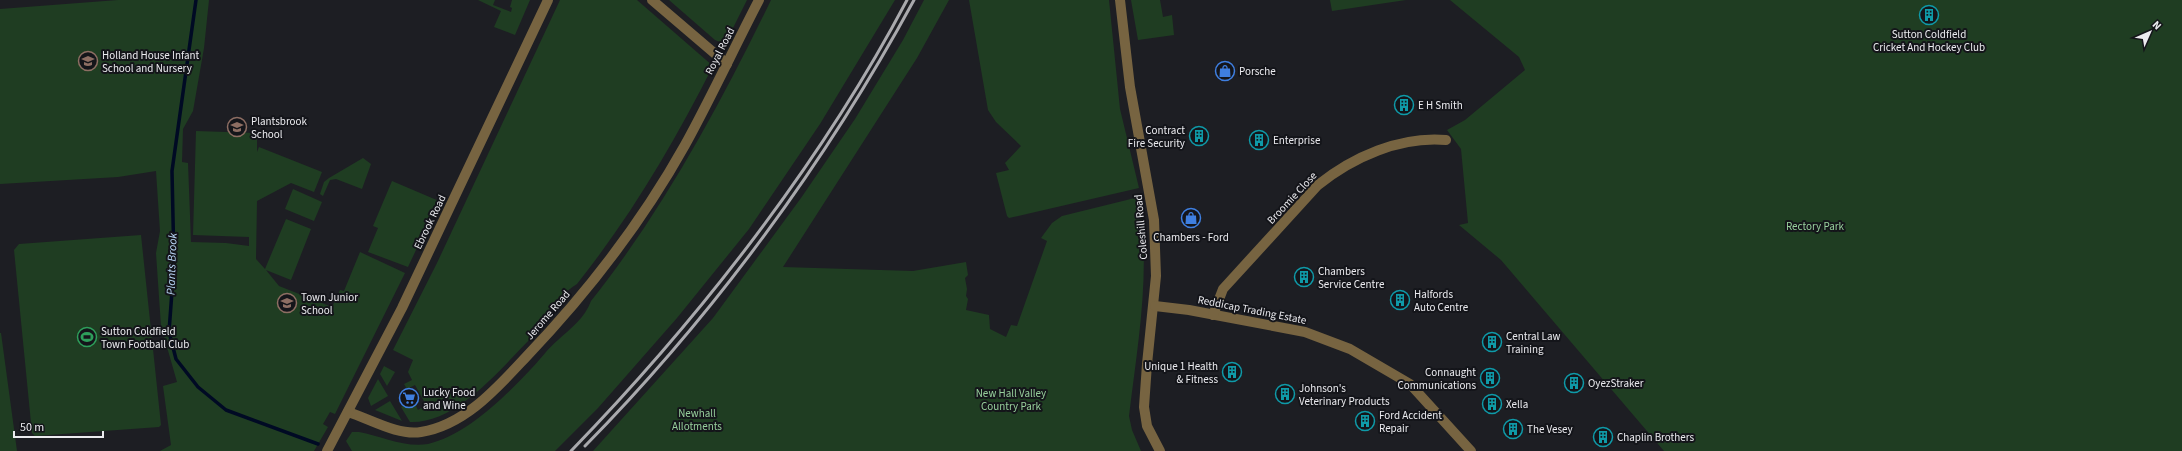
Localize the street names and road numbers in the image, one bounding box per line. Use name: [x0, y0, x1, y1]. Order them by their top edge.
street label: Royal Road: [702, 25, 738, 77]
street label: Broomie Close: [1264, 168, 1321, 227]
street label: Ebrook Road: [410, 192, 450, 252]
street label: Coleshill Road: [1131, 194, 1151, 260]
street label: Jerome Road: [522, 287, 574, 343]
street label: Reddicap Trading Estate: [1196, 292, 1308, 328]

